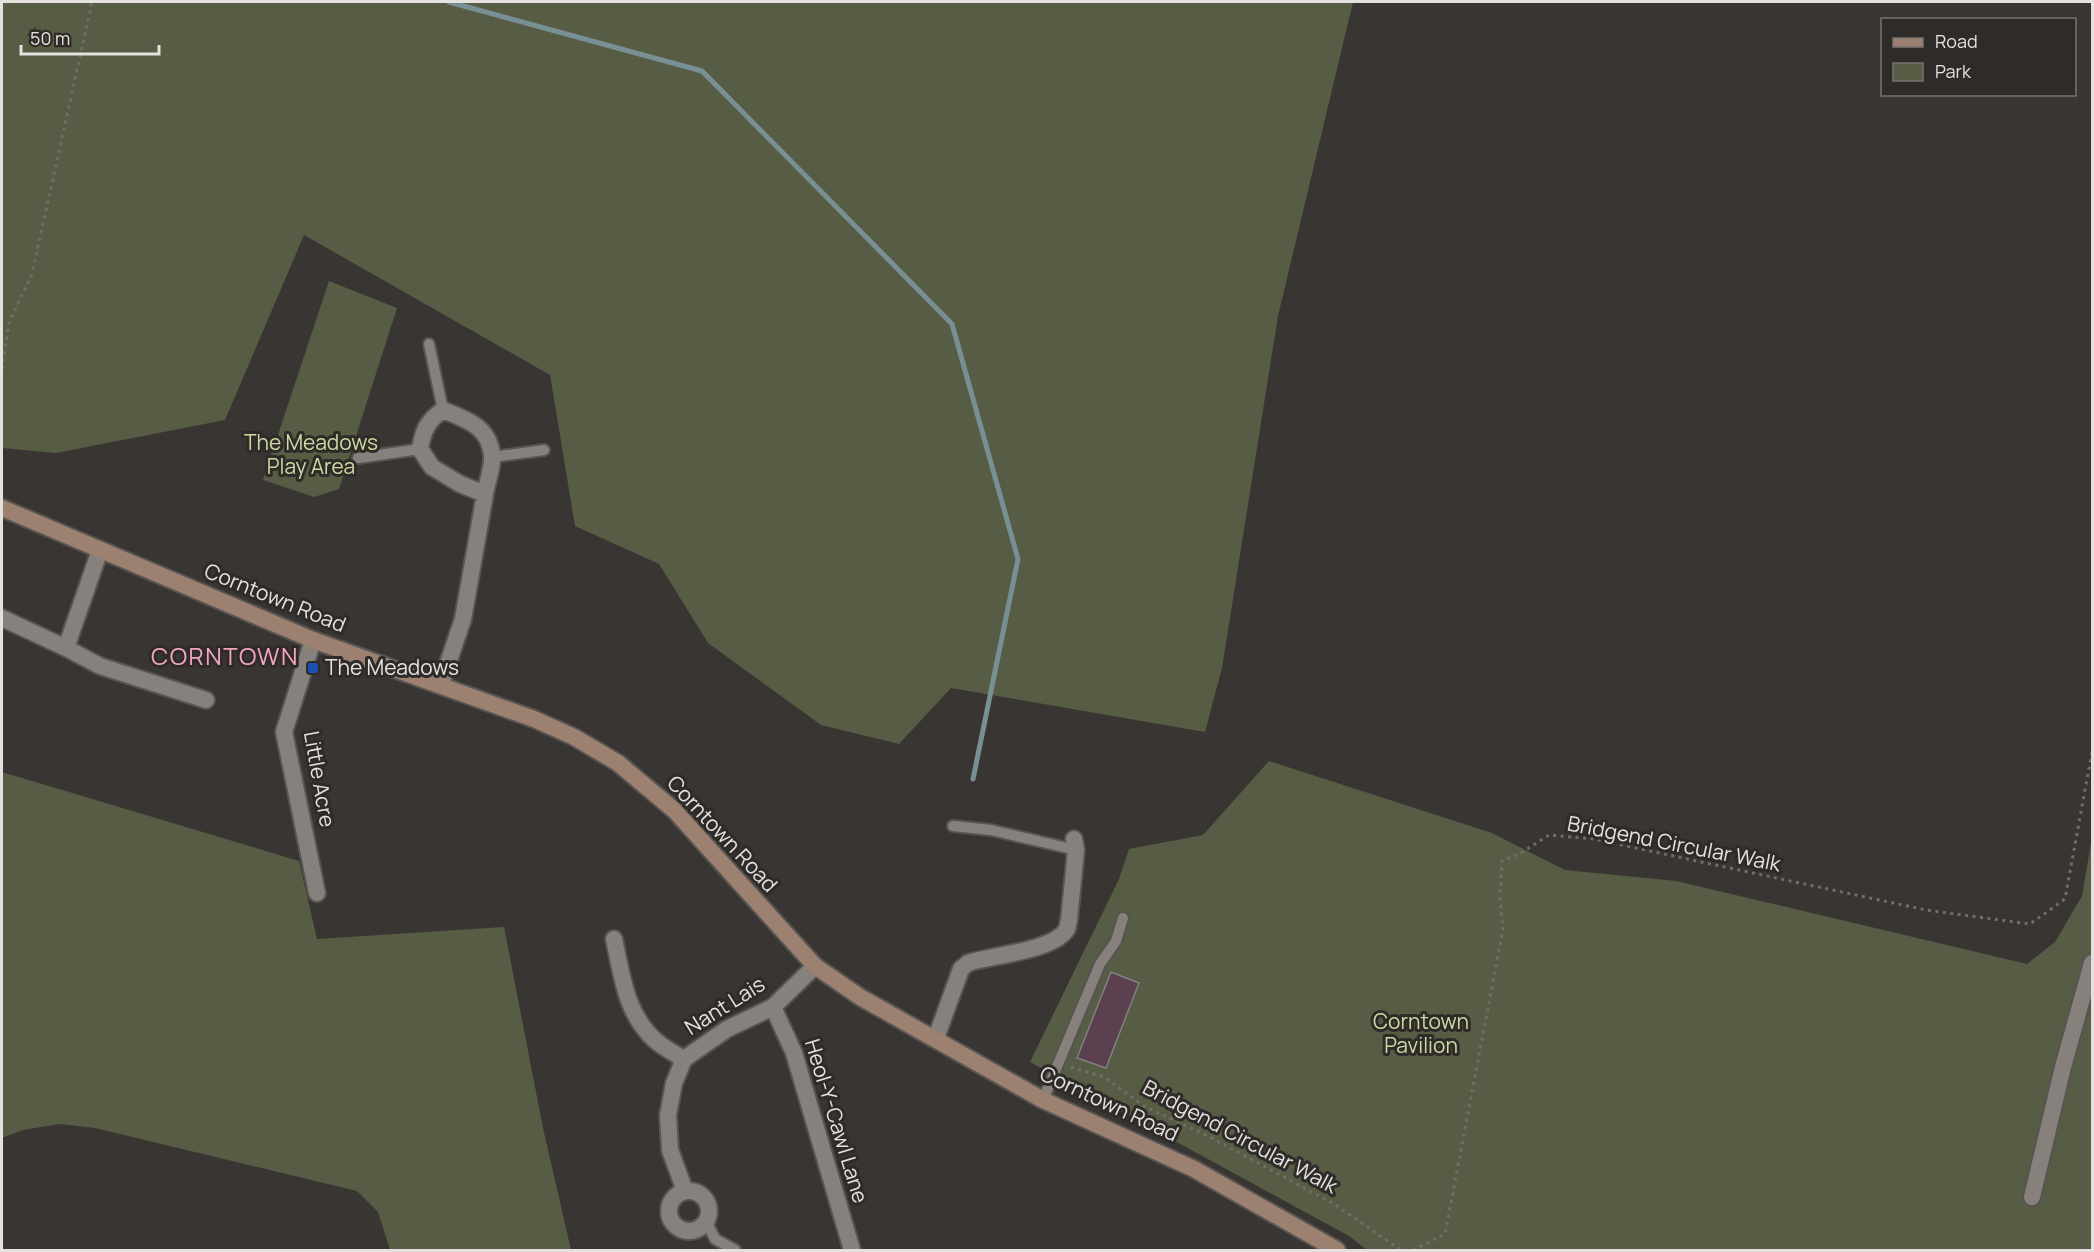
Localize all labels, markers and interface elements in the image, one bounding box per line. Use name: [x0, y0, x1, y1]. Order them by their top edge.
scale bar: [21, 18, 159, 56]
legend: [1881, 18, 2076, 96]
text: 50 m: [30, 26, 70, 50]
text: Road: [1935, 29, 1978, 53]
text: Park: [1935, 59, 1972, 83]
park label: The Meadows Play Area: [244, 428, 378, 480]
street label: Corntown Road: [201, 556, 350, 638]
district label: CORNTOWN: [151, 639, 299, 672]
place label: The Meadows: [325, 653, 459, 681]
marker: The Meadows: [306, 661, 320, 675]
street label: Little Acre: [298, 729, 342, 829]
street label: Corntown Road: [661, 769, 784, 898]
street label: Bridgend Circular Walk: [1565, 809, 1784, 878]
street label: Nant Lais: [679, 970, 770, 1041]
park label: Corntown Pavilion: [1373, 1007, 1469, 1059]
street label: Heol-Y-Cawl Lane: [799, 1035, 875, 1206]
street label: Corntown Road: [1036, 1059, 1183, 1147]
street label: Bridgend Circular Walk: [1138, 1073, 1343, 1200]

